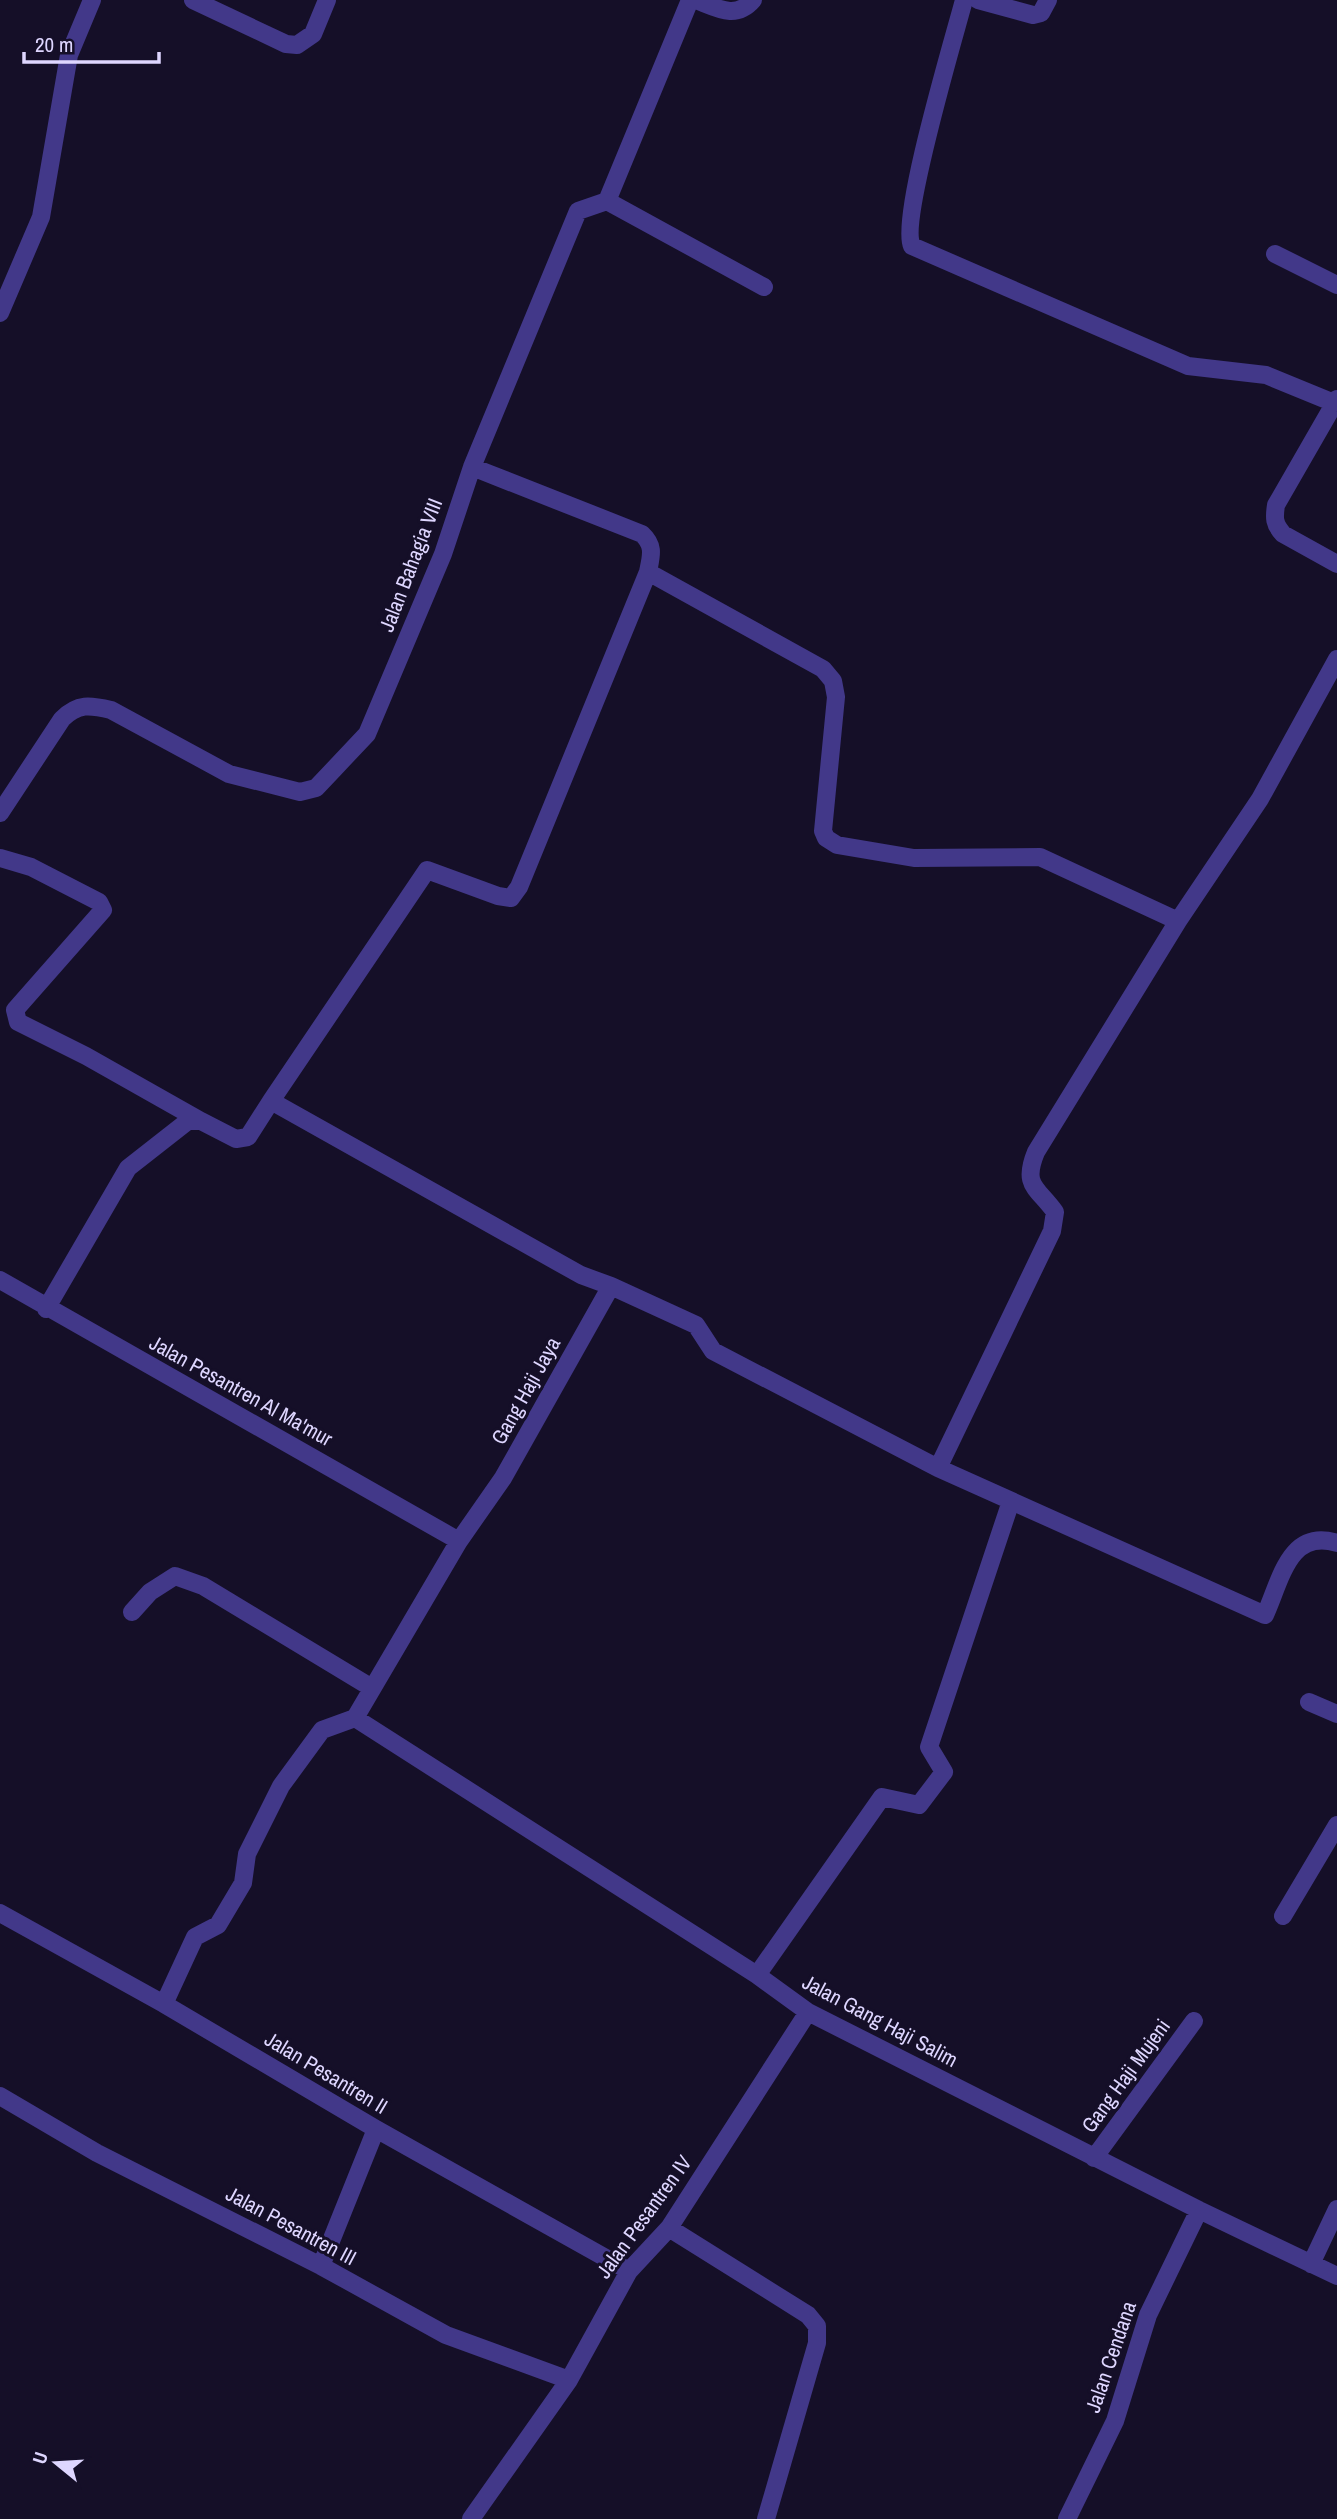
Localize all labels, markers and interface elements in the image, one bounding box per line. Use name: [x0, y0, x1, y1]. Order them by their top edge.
scale bar: [24, 21, 159, 65]
text: 20 m: [35, 30, 73, 59]
street label: Jalan Bahagia VIII: [372, 494, 449, 636]
street label: Jalan Pesantren Al Ma'mur: [144, 1328, 338, 1453]
street label: Gang Haji Jaya: [484, 1331, 567, 1450]
street label: Jalan Gang Haji Salim: [797, 1967, 963, 2074]
street label: Gang Haji Mujeni: [1074, 2013, 1177, 2138]
street label: Jalan Pesantren II: [259, 2024, 393, 2121]
street label: Jalan Pesantren IV: [589, 2149, 698, 2284]
street label: Jalan Pesantren III: [221, 2179, 361, 2272]
street label: Jalan Cendana: [1078, 2297, 1143, 2416]
north arrow: [21, 2428, 91, 2498]
text: U: [26, 2448, 54, 2467]

